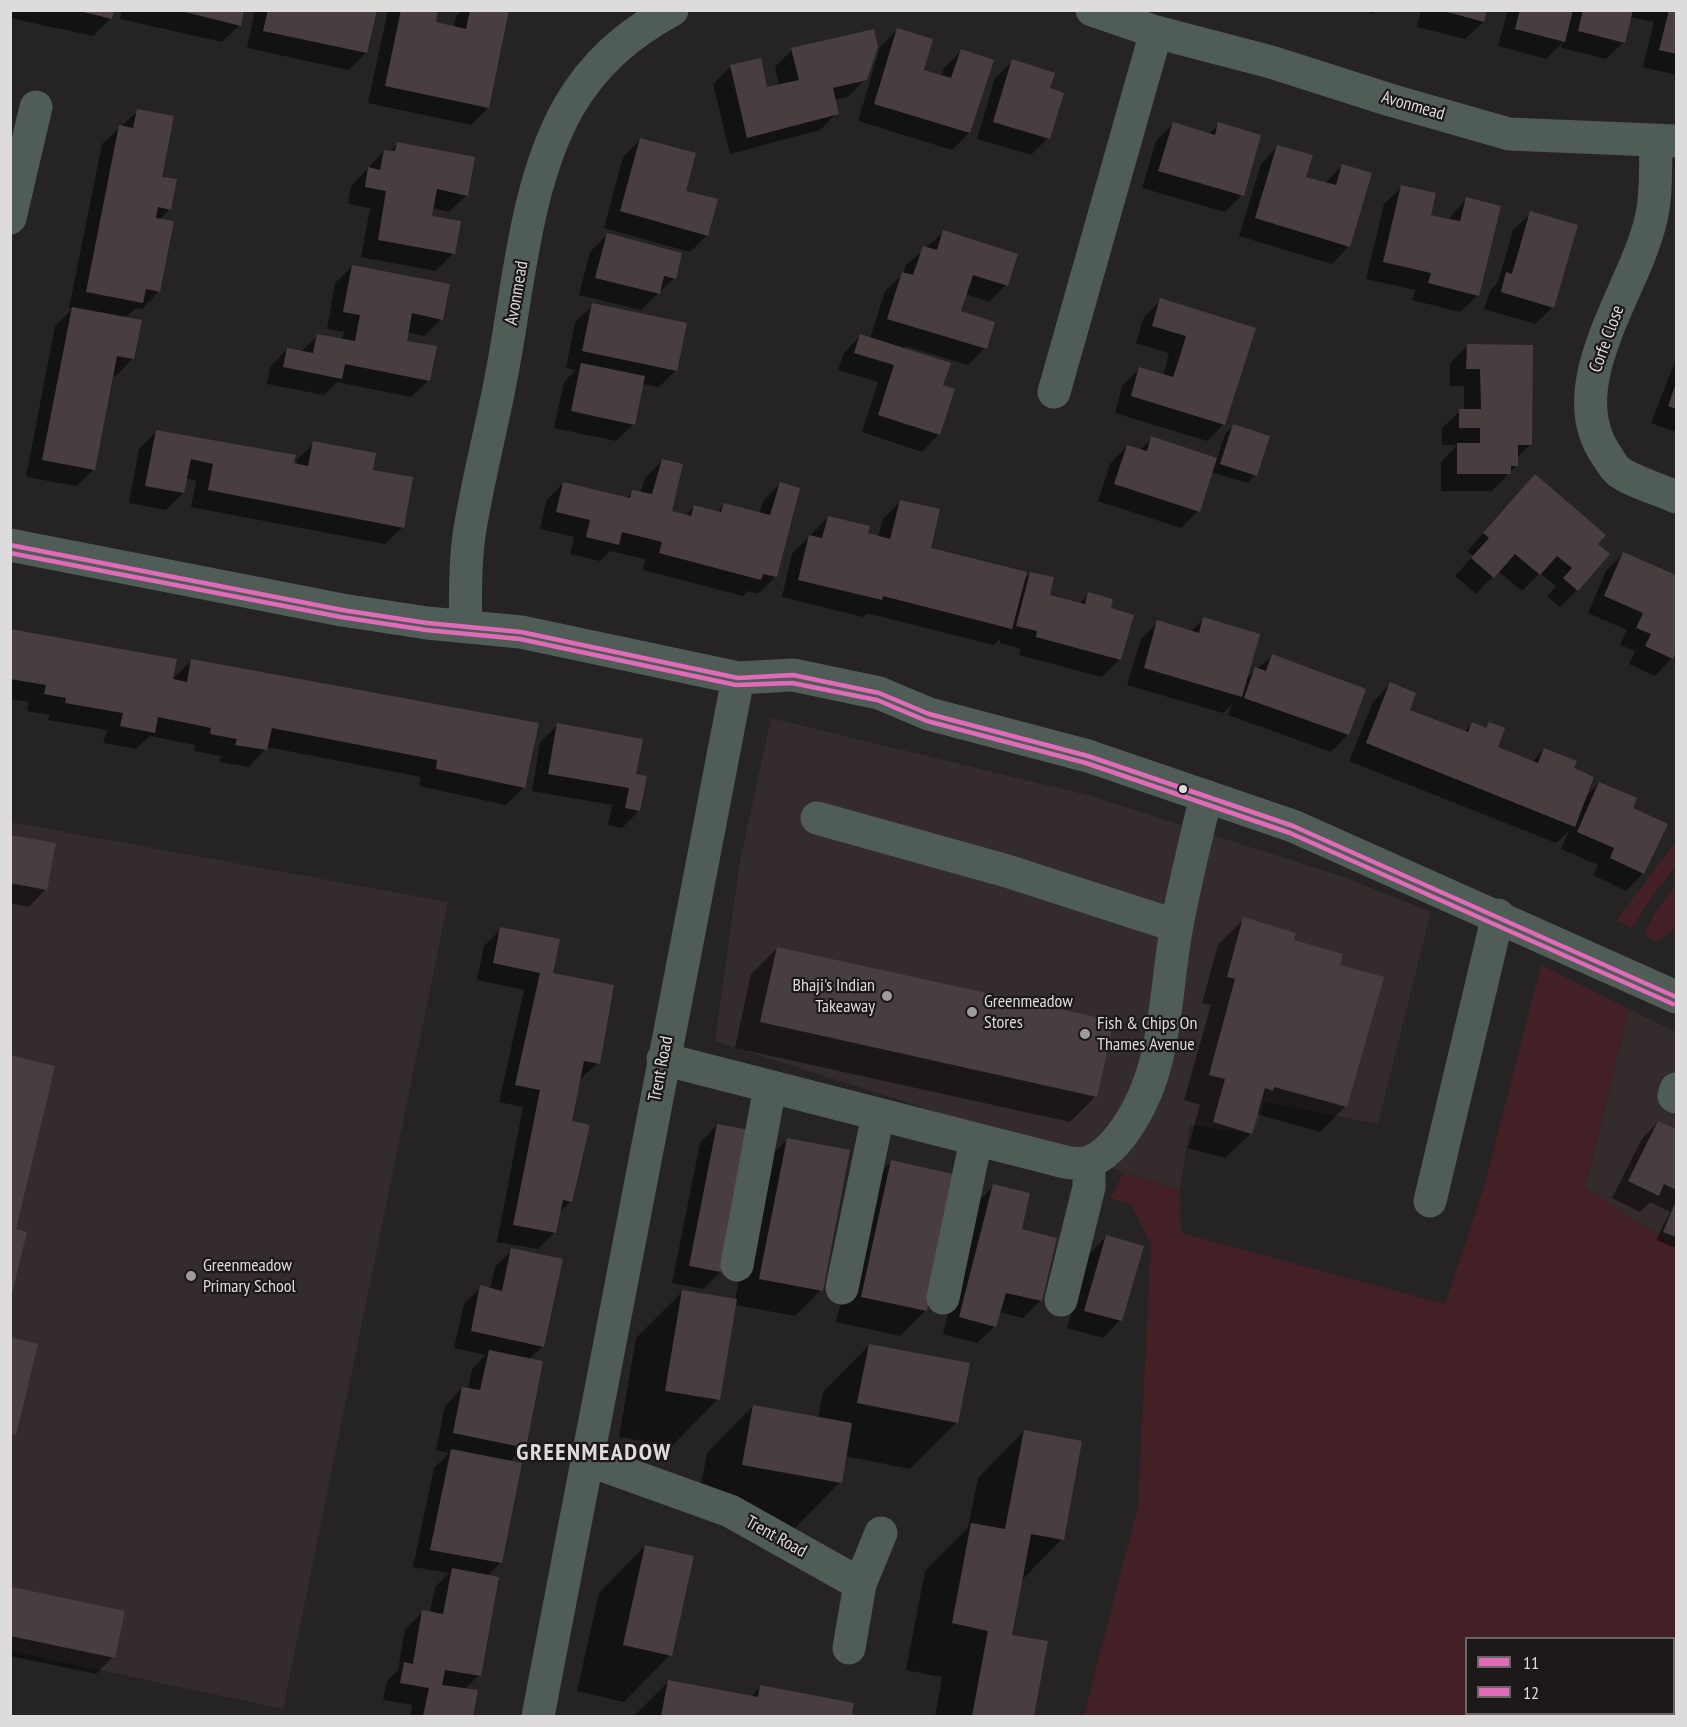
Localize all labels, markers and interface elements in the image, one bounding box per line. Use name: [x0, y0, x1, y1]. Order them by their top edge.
street label: Avonmead: [1379, 87, 1447, 125]
street label: Avonmead: [501, 259, 533, 327]
street label: Corfe Close: [1585, 302, 1629, 376]
unlabelled marker: [1177, 783, 1189, 795]
place label: Bhaji's Indian Takeaway: [793, 975, 875, 1018]
marker: Bhaji's Indian Takeaway: [880, 989, 894, 1003]
place label: Greenmeadow Stores: [984, 991, 1073, 1034]
marker: Greenmeadow Stores: [965, 1005, 979, 1019]
place label: Fish & Chips On Thames Avenue: [1097, 1013, 1197, 1056]
marker: Fish & Chips On Thames Avenue: [1078, 1027, 1092, 1041]
street label: Trent Road: [644, 1034, 678, 1104]
place label: Greenmeadow Primary School: [203, 1255, 296, 1298]
marker: Greenmeadow Primary School: [184, 1269, 198, 1283]
district label: GREENMEADOW: [516, 1439, 672, 1467]
street label: Trent Road: [742, 1511, 810, 1563]
legend: [1465, 1637, 1675, 1715]
text: 11: [1523, 1651, 1539, 1674]
text: 12: [1523, 1681, 1539, 1704]

